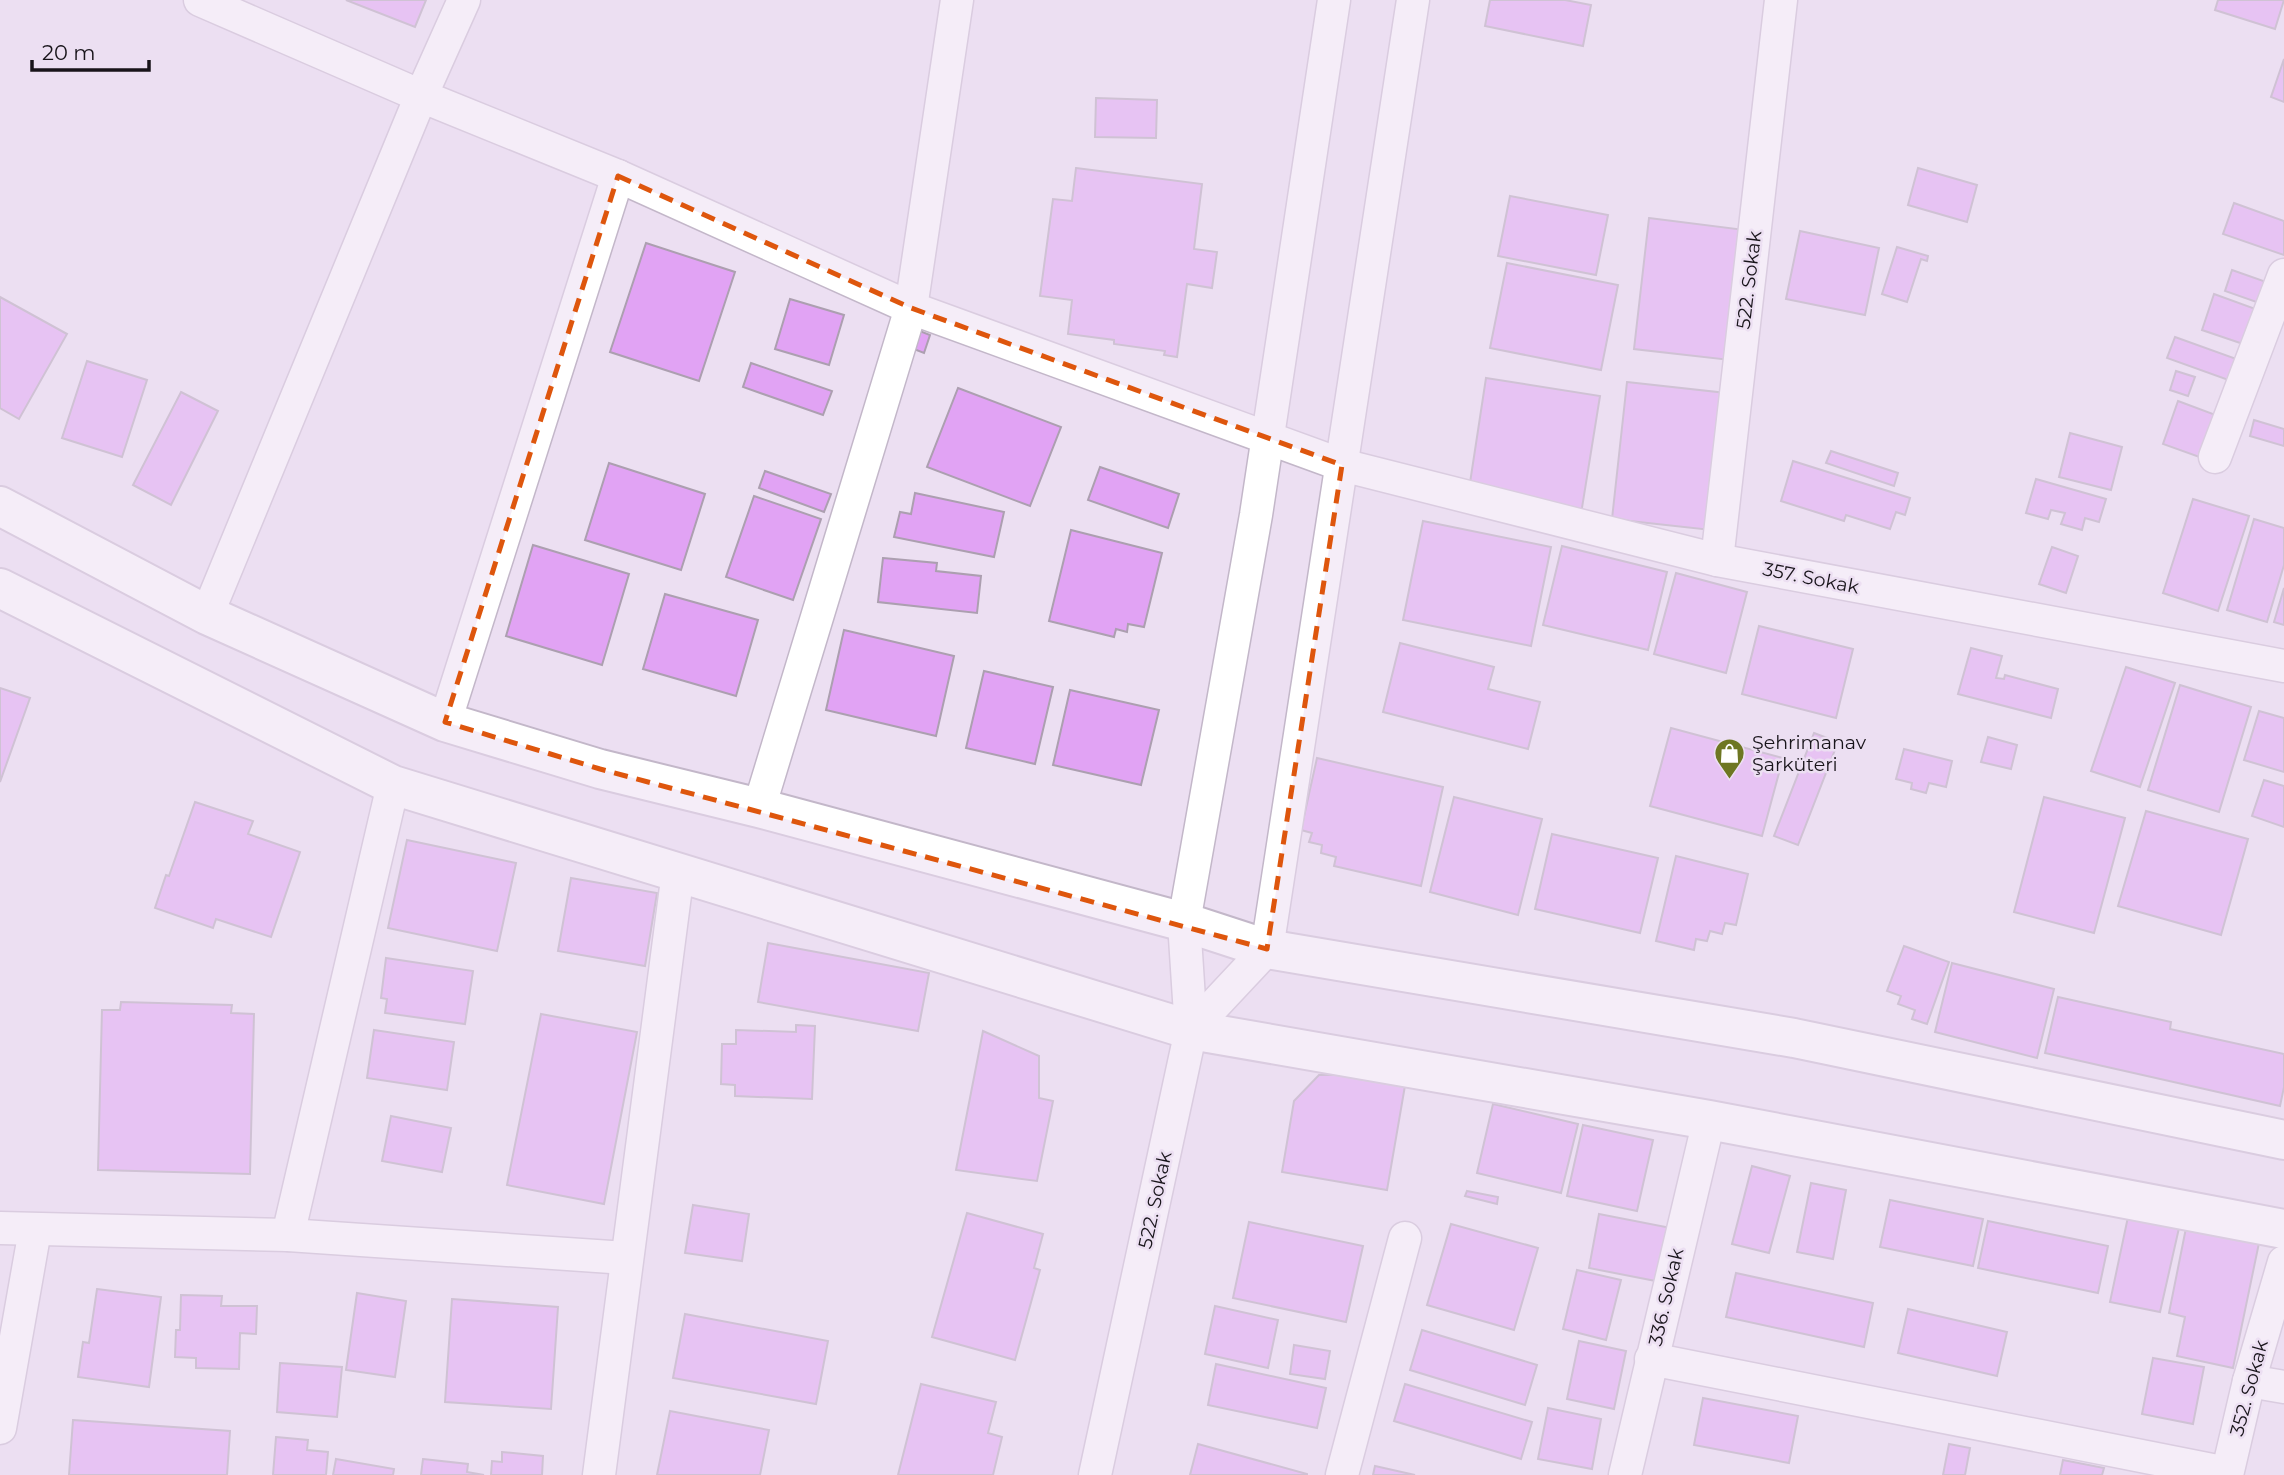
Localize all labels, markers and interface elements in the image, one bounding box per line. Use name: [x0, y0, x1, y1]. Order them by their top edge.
scale bar: [32, 28, 149, 72]
text: 20 m: [42, 40, 96, 65]
street label: 522. Sokak: [1732, 229, 1767, 330]
street label: 357. Sokak: [1761, 557, 1862, 599]
place label: Şehrimanav Şarküteri: [1752, 731, 1867, 776]
shop icon: Şehrimanav Şarküteri: [1712, 736, 1746, 780]
street label: 522. Sokak: [1133, 1149, 1177, 1251]
street label: 336. Sokak: [1644, 1245, 1689, 1348]
street label: 352. Sokak: [2225, 1337, 2273, 1439]

